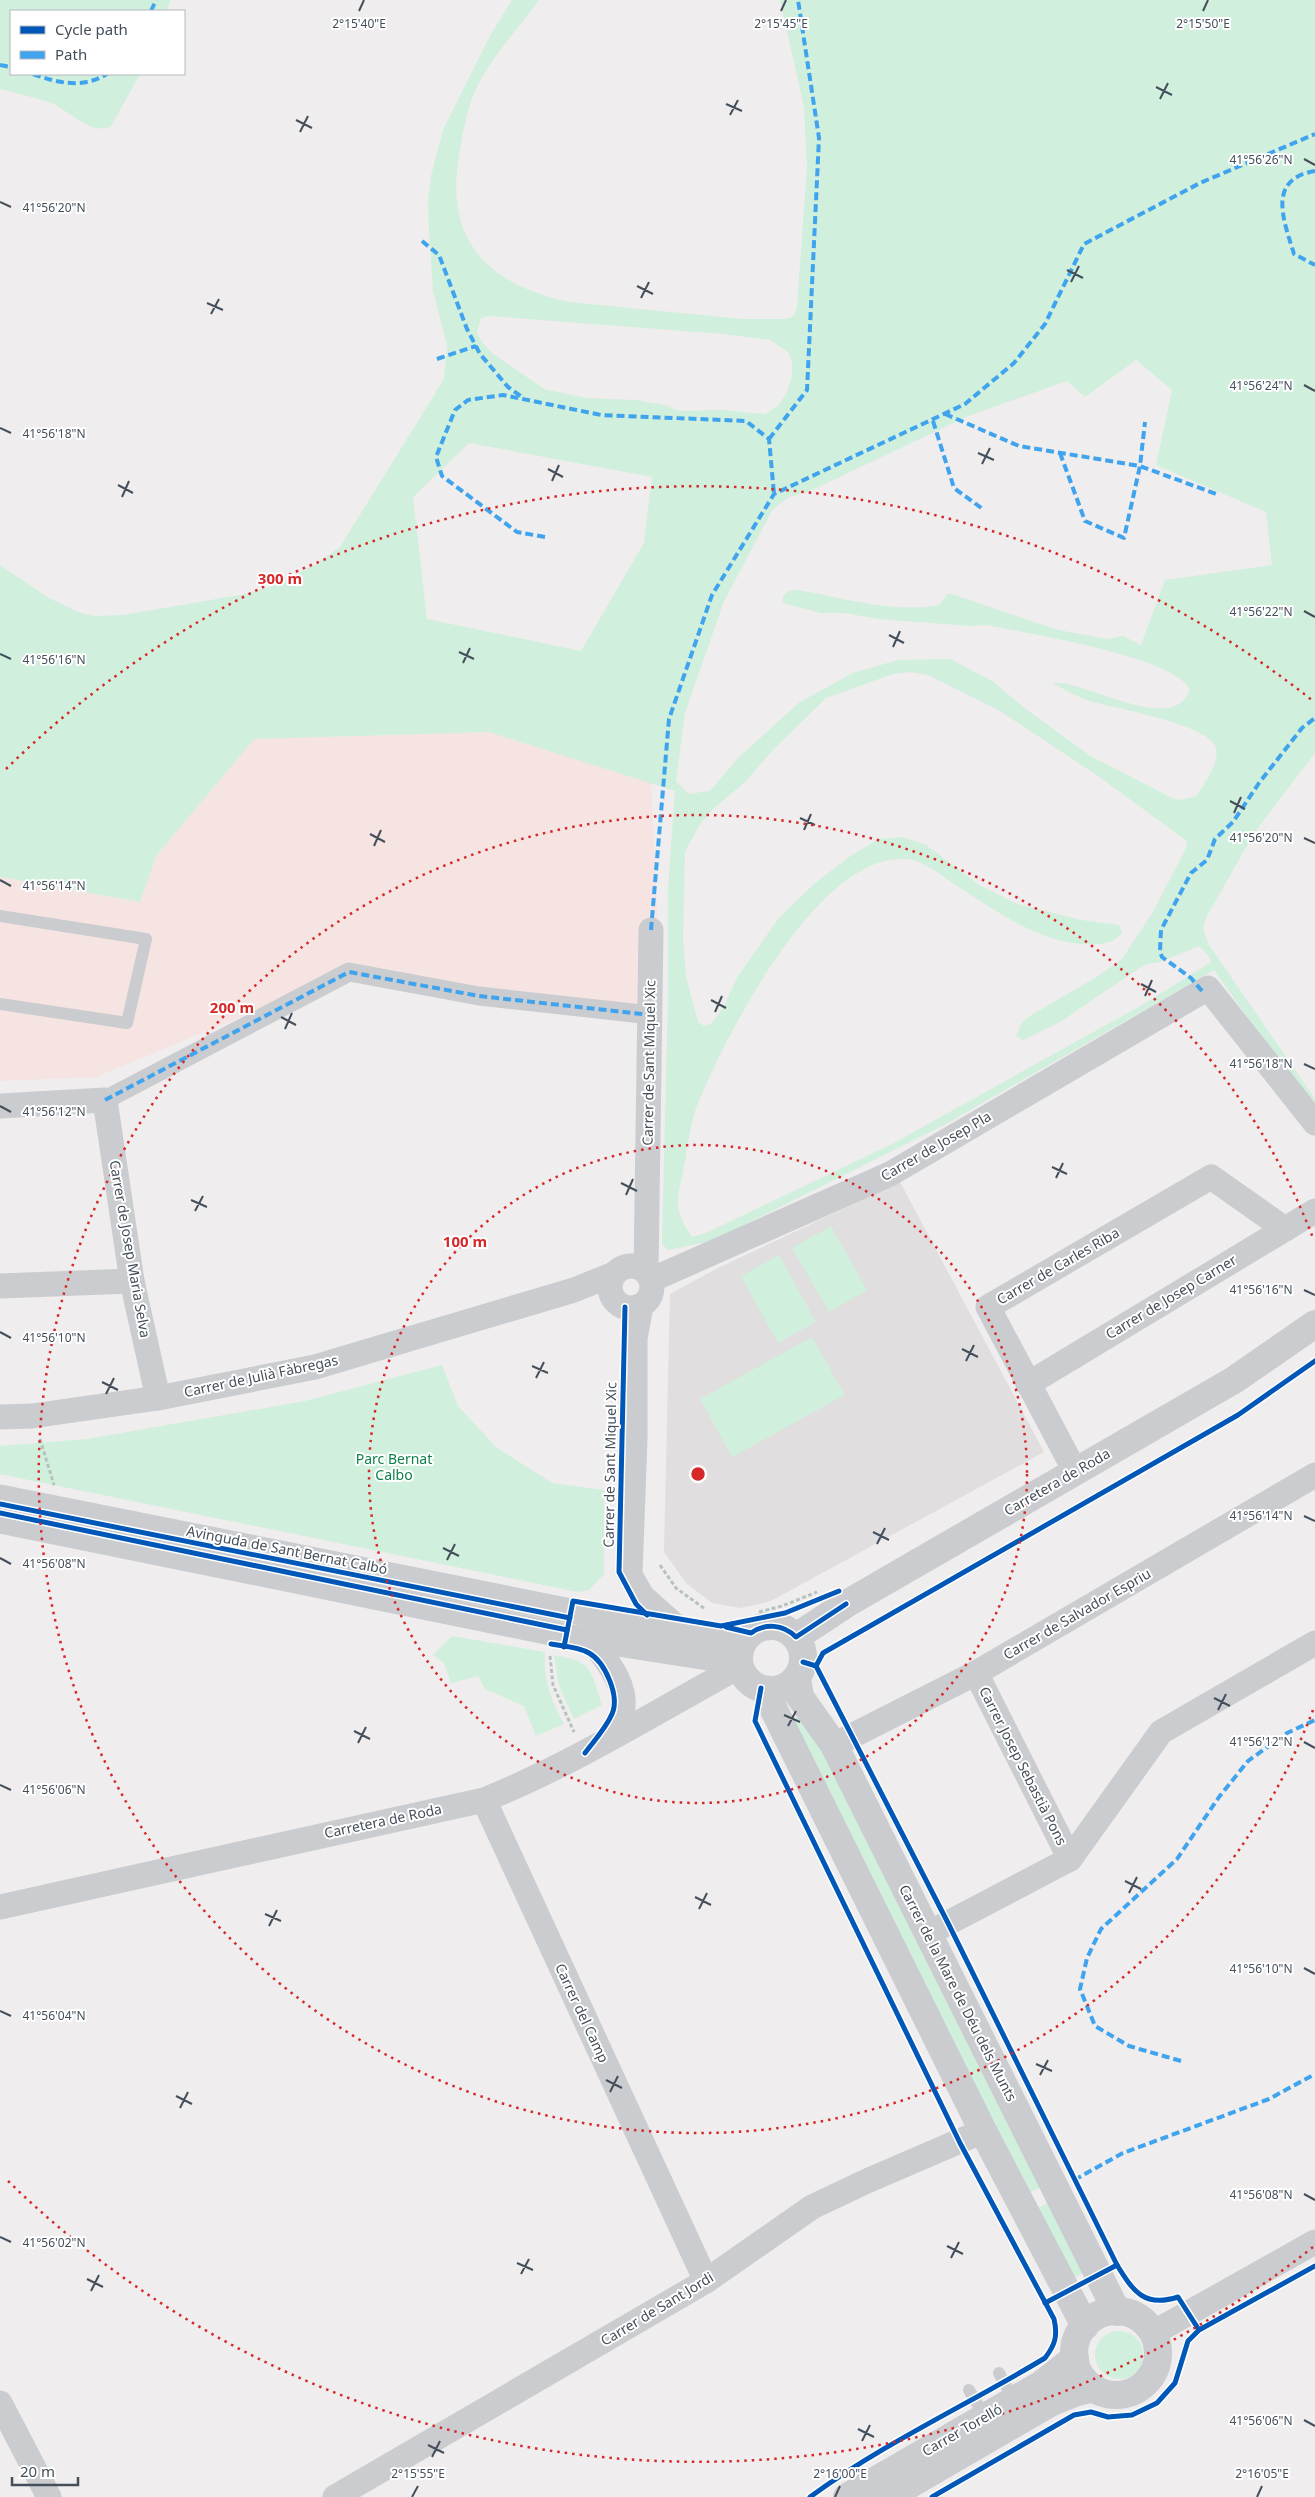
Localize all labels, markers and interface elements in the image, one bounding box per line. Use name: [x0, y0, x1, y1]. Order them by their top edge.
legend: [10, 10, 185, 75]
text: 2°15'40"E: [332, 15, 386, 32]
text: 2°15'45"E: [754, 15, 808, 32]
text: 2°15'50"E: [1176, 15, 1230, 32]
text: Cycle path: [55, 19, 128, 39]
text: Path: [55, 44, 87, 64]
text: 41°56'26"N: [1229, 151, 1293, 168]
text: 41°56'20"N: [22, 199, 86, 216]
text: 41°56'24"N: [1229, 377, 1293, 394]
text: 41°56'18"N: [22, 425, 86, 442]
text: 300 m: [258, 568, 302, 588]
text: 41°56'22"N: [1229, 603, 1293, 620]
text: 41°56'16"N: [22, 651, 86, 668]
text: 41°56'20"N: [1229, 829, 1293, 846]
text: 41°56'14"N: [22, 877, 86, 894]
street label: Carrer de Sant Miquel Xic: [638, 980, 659, 1146]
text: 200 m: [210, 997, 254, 1017]
text: 41°56'18"N: [1229, 1055, 1293, 1072]
text: 41°56'12"N: [22, 1103, 86, 1120]
street label: Carrer de Josep Pla: [877, 1106, 994, 1185]
street label: Carrer de Josep Maria Selva: [105, 1159, 155, 1339]
street label: Carrer de Carles Riba: [993, 1223, 1123, 1308]
text: 100 m: [443, 1231, 487, 1251]
street label: Carrer de Josep Carner: [1102, 1250, 1240, 1343]
text: 41°56'16"N: [1229, 1281, 1293, 1298]
text: 41°56'10"N: [22, 1329, 86, 1346]
street label: Carrer de Julià Fàbregas: [182, 1350, 340, 1401]
street label: Carrer de Sant Miquel Xic: [599, 1382, 620, 1548]
street label: Carretera de Roda: [1000, 1443, 1113, 1520]
park label: Parc Bernat Calbo: [356, 1449, 432, 1484]
centre of rings: [689, 1465, 707, 1483]
text: 41°56'14"N: [1229, 1507, 1293, 1524]
street label: Avinguda de Sant Bernat Calbó: [185, 1521, 389, 1578]
text: 41°56'08"N: [22, 1555, 86, 1572]
street label: Carrer de Salvador Espriu: [1000, 1564, 1154, 1664]
street label: Carrer Josep Sebastià Pons: [975, 1683, 1072, 1849]
text: 41°56'12"N: [1229, 1733, 1293, 1750]
text: 41°56'06"N: [22, 1781, 86, 1798]
street label: Carretera de Roda: [322, 1799, 443, 1842]
street label: Carrer de la Mare de Déu dels Munts: [895, 1881, 1022, 2105]
street label: Carrer del Camp: [551, 1960, 614, 2066]
text: 41°56'10"N: [1229, 1960, 1293, 1977]
text: 41°56'04"N: [22, 2007, 86, 2024]
text: 41°56'08"N: [1229, 2186, 1293, 2203]
text: 41°56'02"N: [22, 2234, 86, 2251]
street label: Carrer de Sant Jordi: [597, 2267, 717, 2350]
street label: Carrer Torelló: [918, 2399, 1005, 2460]
text: 41°56'06"N: [1229, 2412, 1293, 2429]
scale bar: [12, 2454, 79, 2486]
text: 20 m: [20, 2461, 55, 2481]
text: 2°15'55"E: [391, 2465, 445, 2482]
text: 2°16'00"E: [813, 2465, 867, 2482]
text: 2°16'05"E: [1235, 2465, 1289, 2482]

